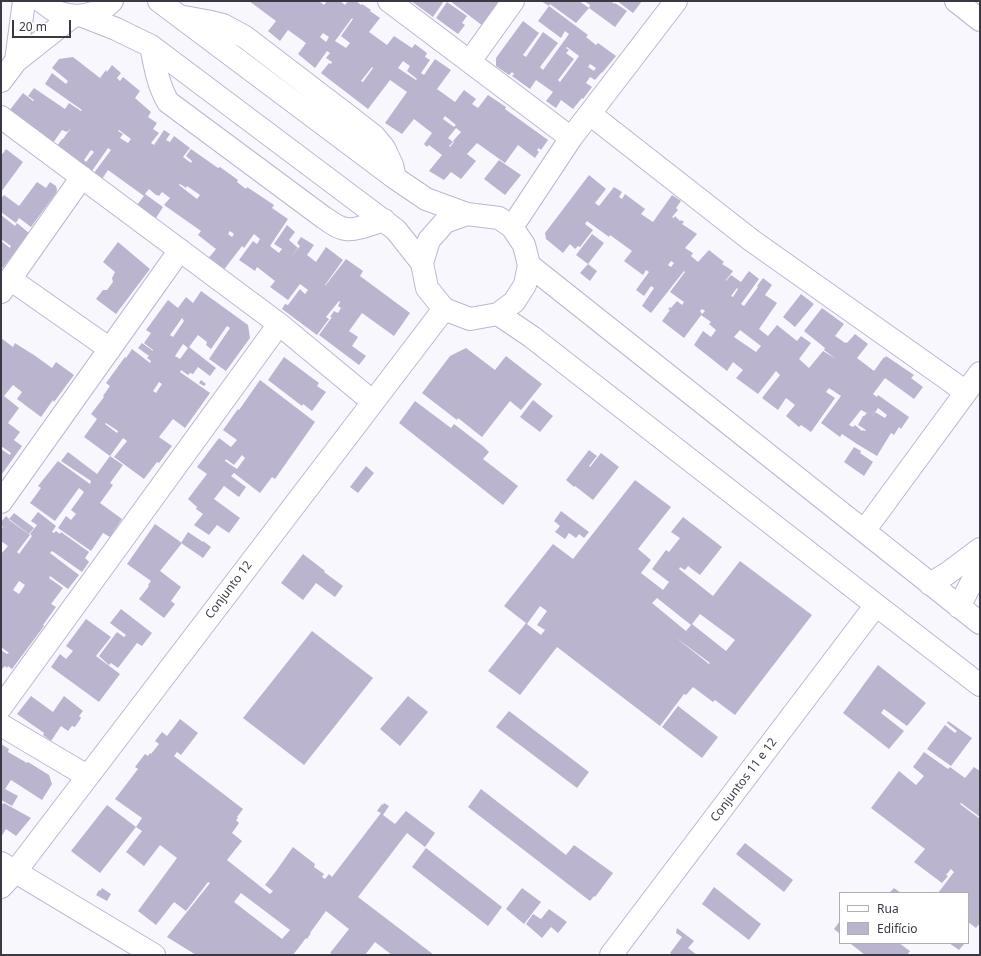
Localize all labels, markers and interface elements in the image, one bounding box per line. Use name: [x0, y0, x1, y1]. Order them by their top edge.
scale bar: [14, 12, 73, 38]
text: 20 m: [19, 18, 47, 35]
street label: Conjunto 12: [203, 558, 255, 622]
street label: Conjuntos 11 e 12: [708, 735, 780, 825]
legend: [839, 892, 969, 944]
text: Rua: [877, 900, 899, 917]
text: Edifício: [877, 920, 918, 937]

